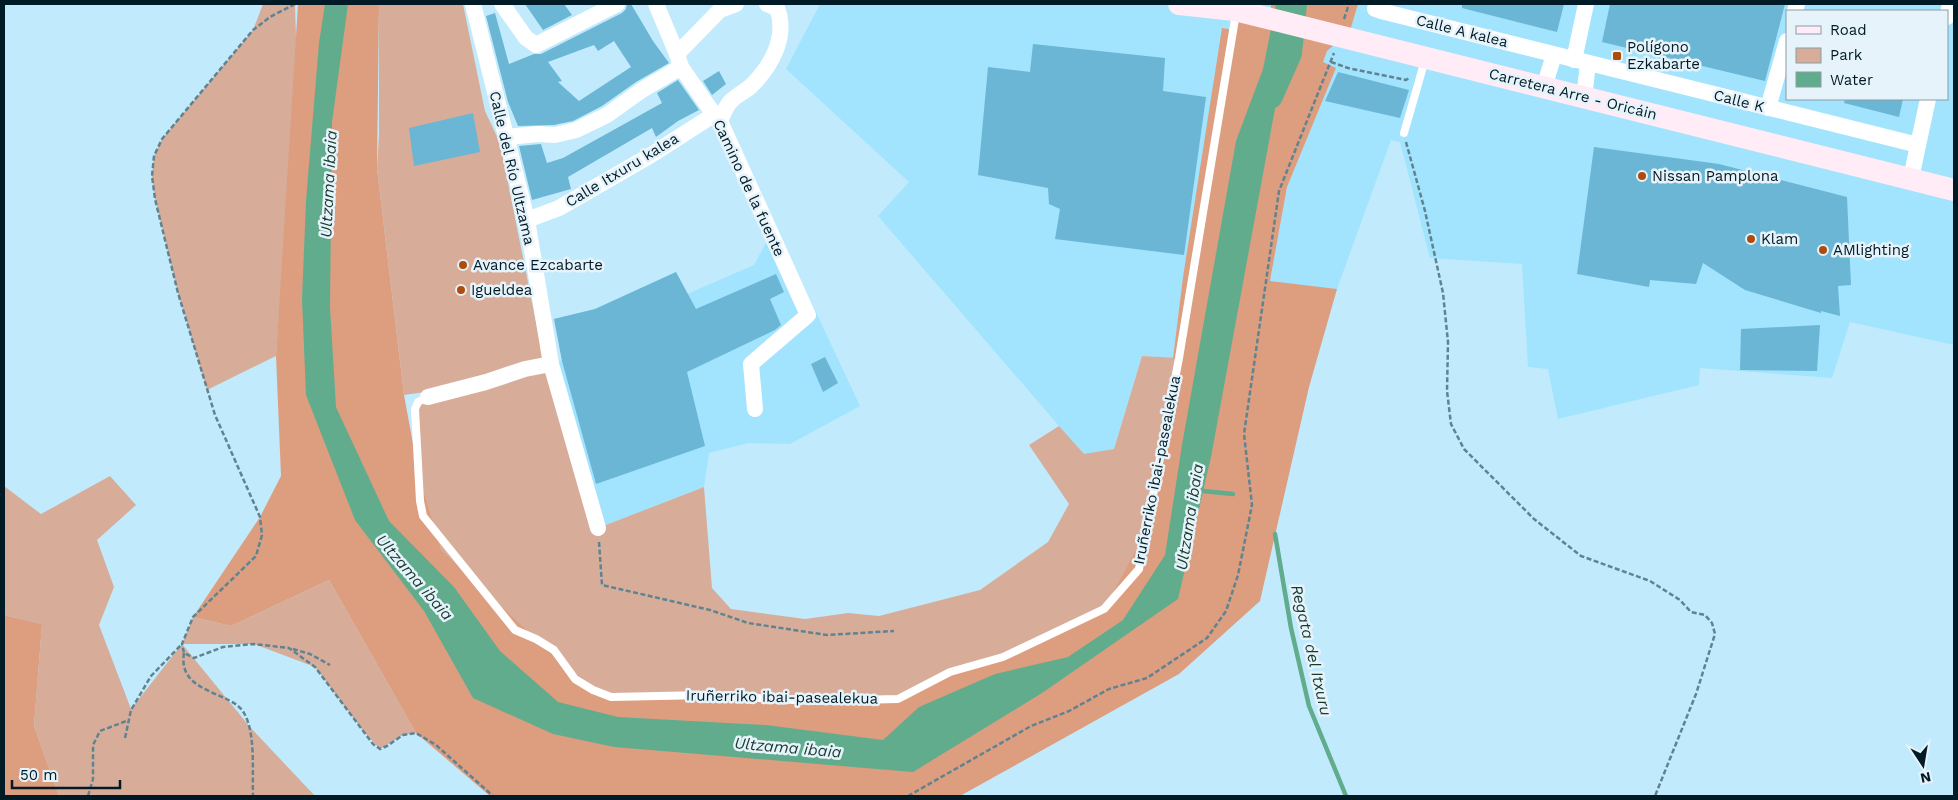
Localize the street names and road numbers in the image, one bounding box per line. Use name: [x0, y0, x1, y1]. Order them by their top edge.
street label: Calle A kalea: [1414, 11, 1510, 51]
street label: Carretera Arre - Oricáin: [1487, 64, 1659, 124]
street label: Calle K: [1712, 86, 1766, 116]
street label: Calle del Río Ultzama: [486, 89, 539, 247]
street label: Camino de la fuente: [709, 117, 789, 259]
street label: Calle Itxuru kalea: [562, 129, 682, 211]
street label: Iruñerriko ibai-pasealekua: [1130, 373, 1184, 566]
street label: Iruñerriko ibai-pasealekua: [686, 686, 879, 708]

